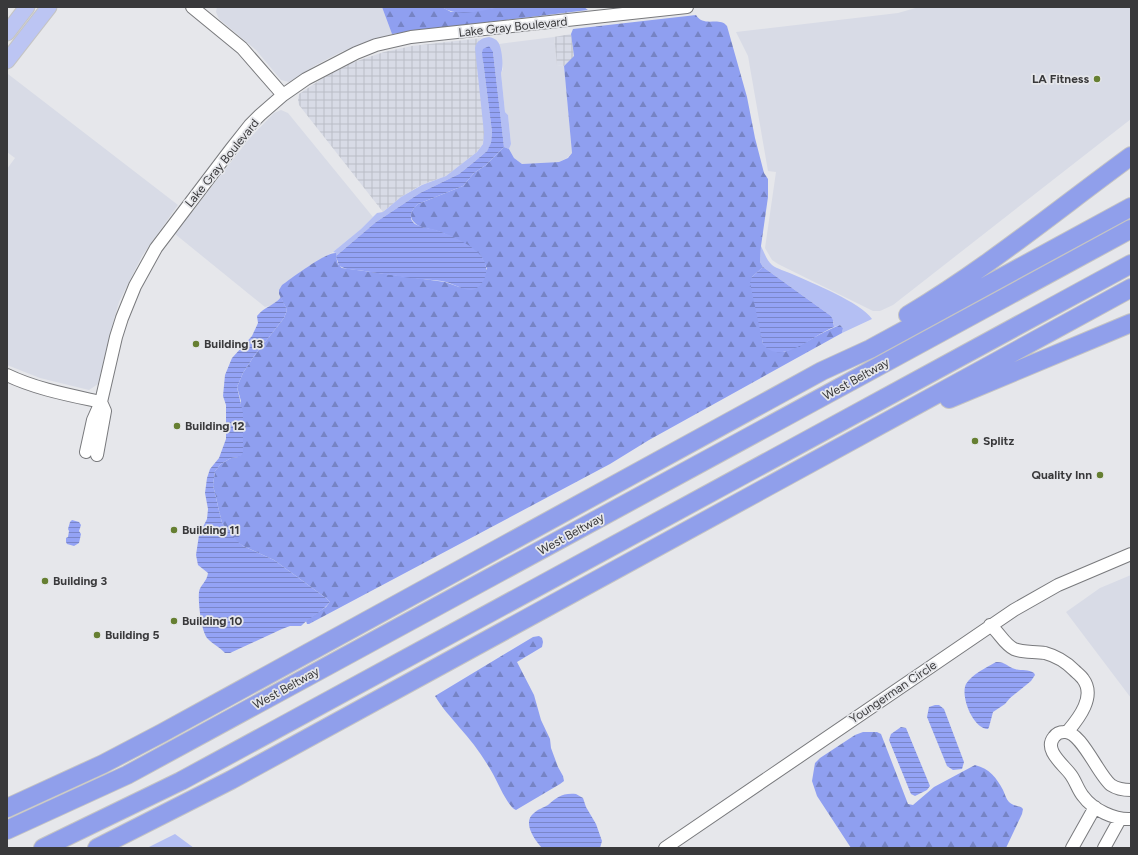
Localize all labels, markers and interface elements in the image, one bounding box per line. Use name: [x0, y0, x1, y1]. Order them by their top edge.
street label: Lake Gray Boulevard: [458, 14, 568, 40]
place label: LA Fitness: [1032, 72, 1089, 86]
marker: LA Fitness: [1092, 74, 1102, 84]
street label: Lake Gray Boulevard: [182, 116, 262, 210]
place label: Building 13: [204, 337, 263, 351]
marker: Building 13: [191, 339, 201, 349]
street label: West Beltway: [821, 355, 892, 403]
place label: Building 12: [185, 419, 244, 433]
marker: Building 12: [172, 421, 182, 431]
place label: Splitz: [983, 434, 1014, 448]
marker: Splitz: [970, 436, 980, 446]
place label: Quality Inn: [1032, 468, 1092, 482]
marker: Quality Inn: [1095, 470, 1105, 480]
street label: West Beltway: [536, 510, 607, 558]
place label: Building 11: [182, 523, 240, 537]
marker: Building 11: [169, 525, 179, 535]
place label: Building 3: [53, 574, 107, 588]
marker: Building 3: [40, 576, 50, 586]
place label: Building 10: [182, 614, 242, 628]
marker: Building 10: [169, 616, 179, 626]
place label: Building 5: [105, 628, 159, 642]
marker: Building 5: [92, 630, 102, 640]
street label: Youngerman Circle: [847, 658, 939, 726]
street label: West Beltway: [251, 664, 322, 712]

